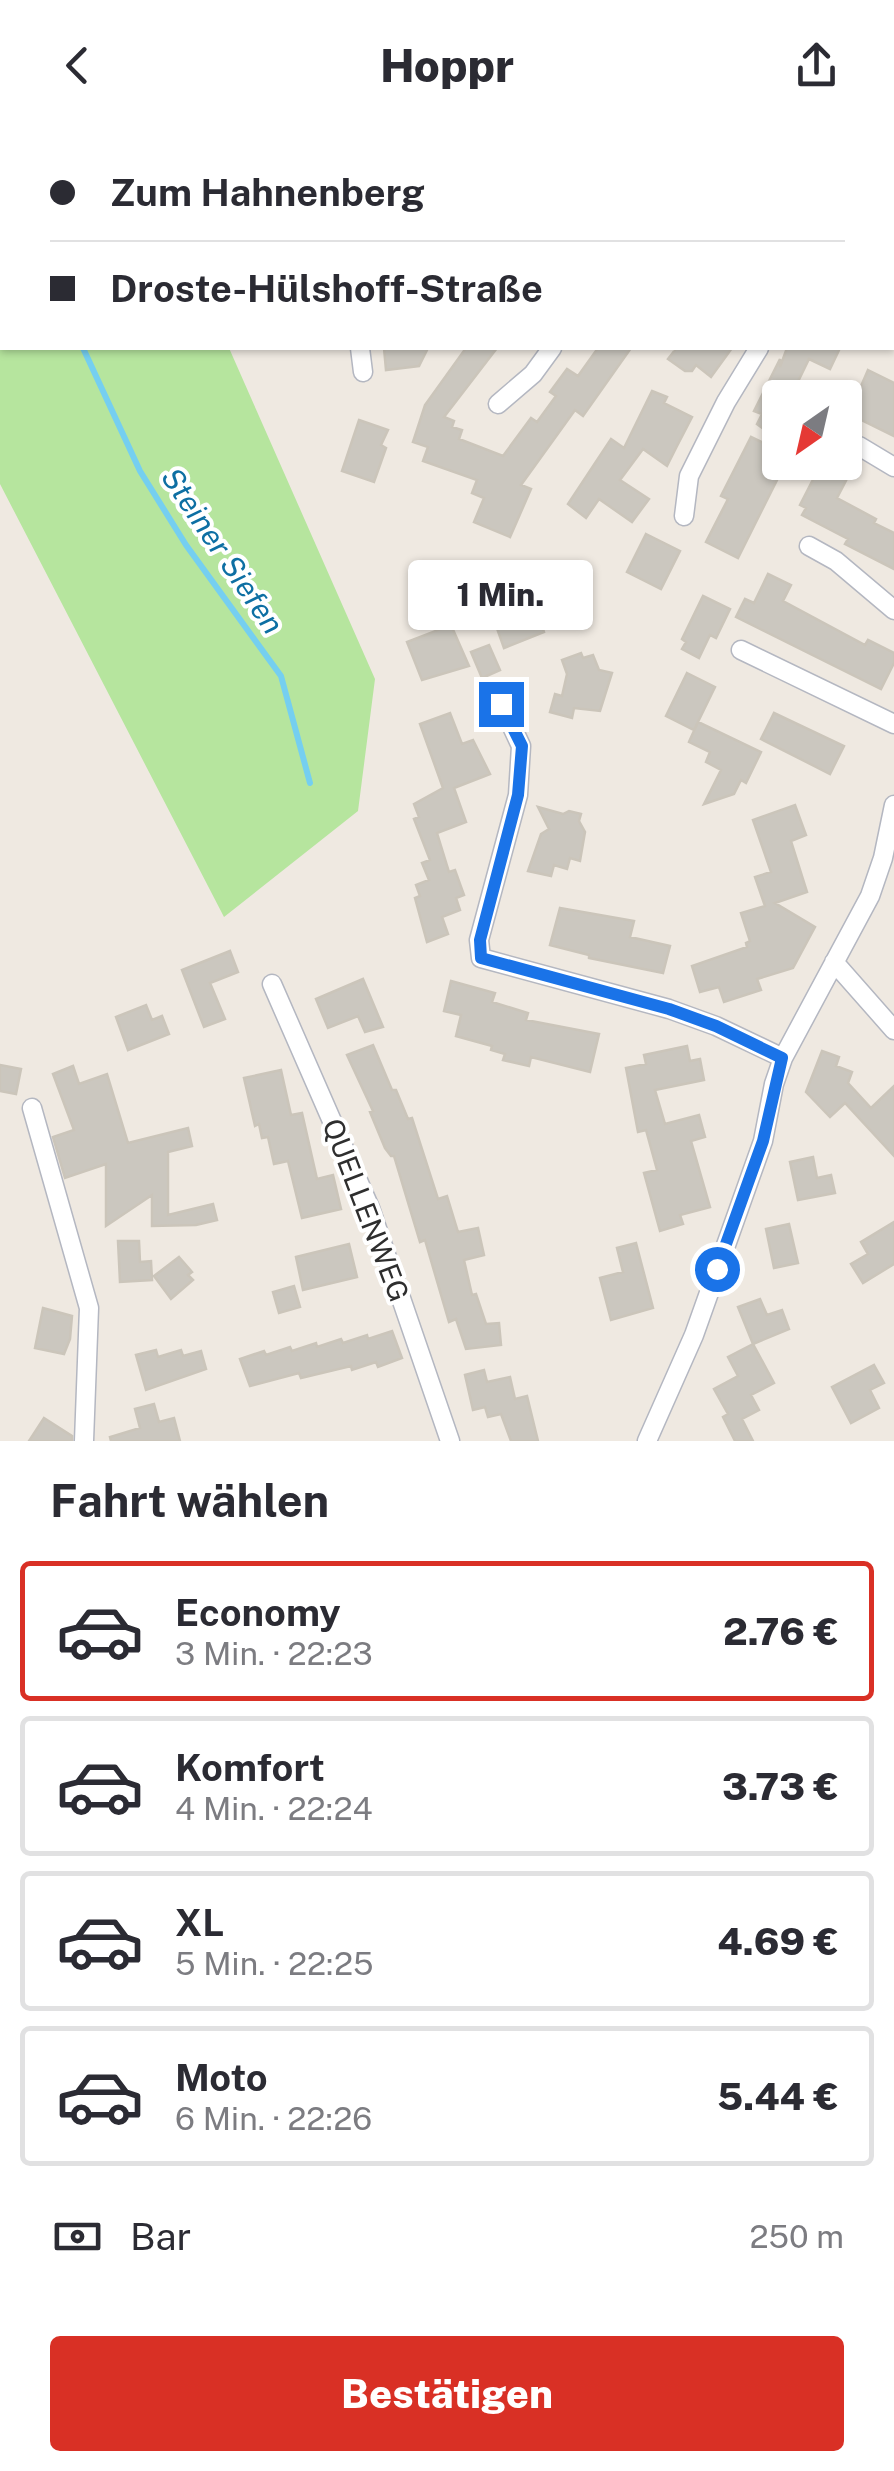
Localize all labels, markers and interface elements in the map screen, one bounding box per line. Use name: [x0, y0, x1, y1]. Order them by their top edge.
icon: back: [50, 38, 105, 93]
icon: share: [789, 38, 844, 93]
text: Hoppr: [380, 39, 514, 92]
text: Zum Hahnenberg: [110, 170, 425, 215]
text: Droste-Hülshoff-Straße: [110, 266, 543, 311]
north arrow: [762, 380, 862, 480]
map controls: [762, 380, 862, 480]
water label: Steiner Siefen: [154, 461, 292, 640]
callout: 1 Min.: [408, 559, 594, 629]
text: 1 Min.: [456, 576, 545, 613]
route end: [479, 682, 524, 727]
street label: QUELLENWEG: [316, 1114, 416, 1306]
route start: [695, 1247, 740, 1292]
text: Fahrt wählen: [50, 1474, 329, 1527]
icon: car: [55, 1586, 145, 1676]
text: Economy: [175, 1590, 341, 1635]
text: 2.76 €: [723, 1609, 839, 1654]
text: 3 Min. · 22:23: [175, 1635, 373, 1672]
icon: car: [55, 1741, 145, 1831]
text: Komfort: [175, 1745, 325, 1790]
text: 3.73 €: [722, 1764, 839, 1809]
text: 4 Min. · 22:24: [175, 1790, 373, 1827]
icon: car: [55, 1896, 145, 1986]
text: XL: [175, 1900, 224, 1945]
text: 4.69 €: [717, 1919, 839, 1964]
text: 5 Min. · 22:25: [175, 1945, 373, 1982]
icon: car: [55, 2051, 145, 2141]
text: Moto: [175, 2055, 268, 2100]
text: 5.44 €: [717, 2074, 839, 2119]
text: 6 Min. · 22:26: [175, 2100, 372, 2137]
icon: cash: [50, 2209, 105, 2264]
text: Bar: [130, 2214, 191, 2259]
text: 250 m: [749, 2218, 844, 2255]
button: Bestätigen: [50, 2336, 844, 2451]

